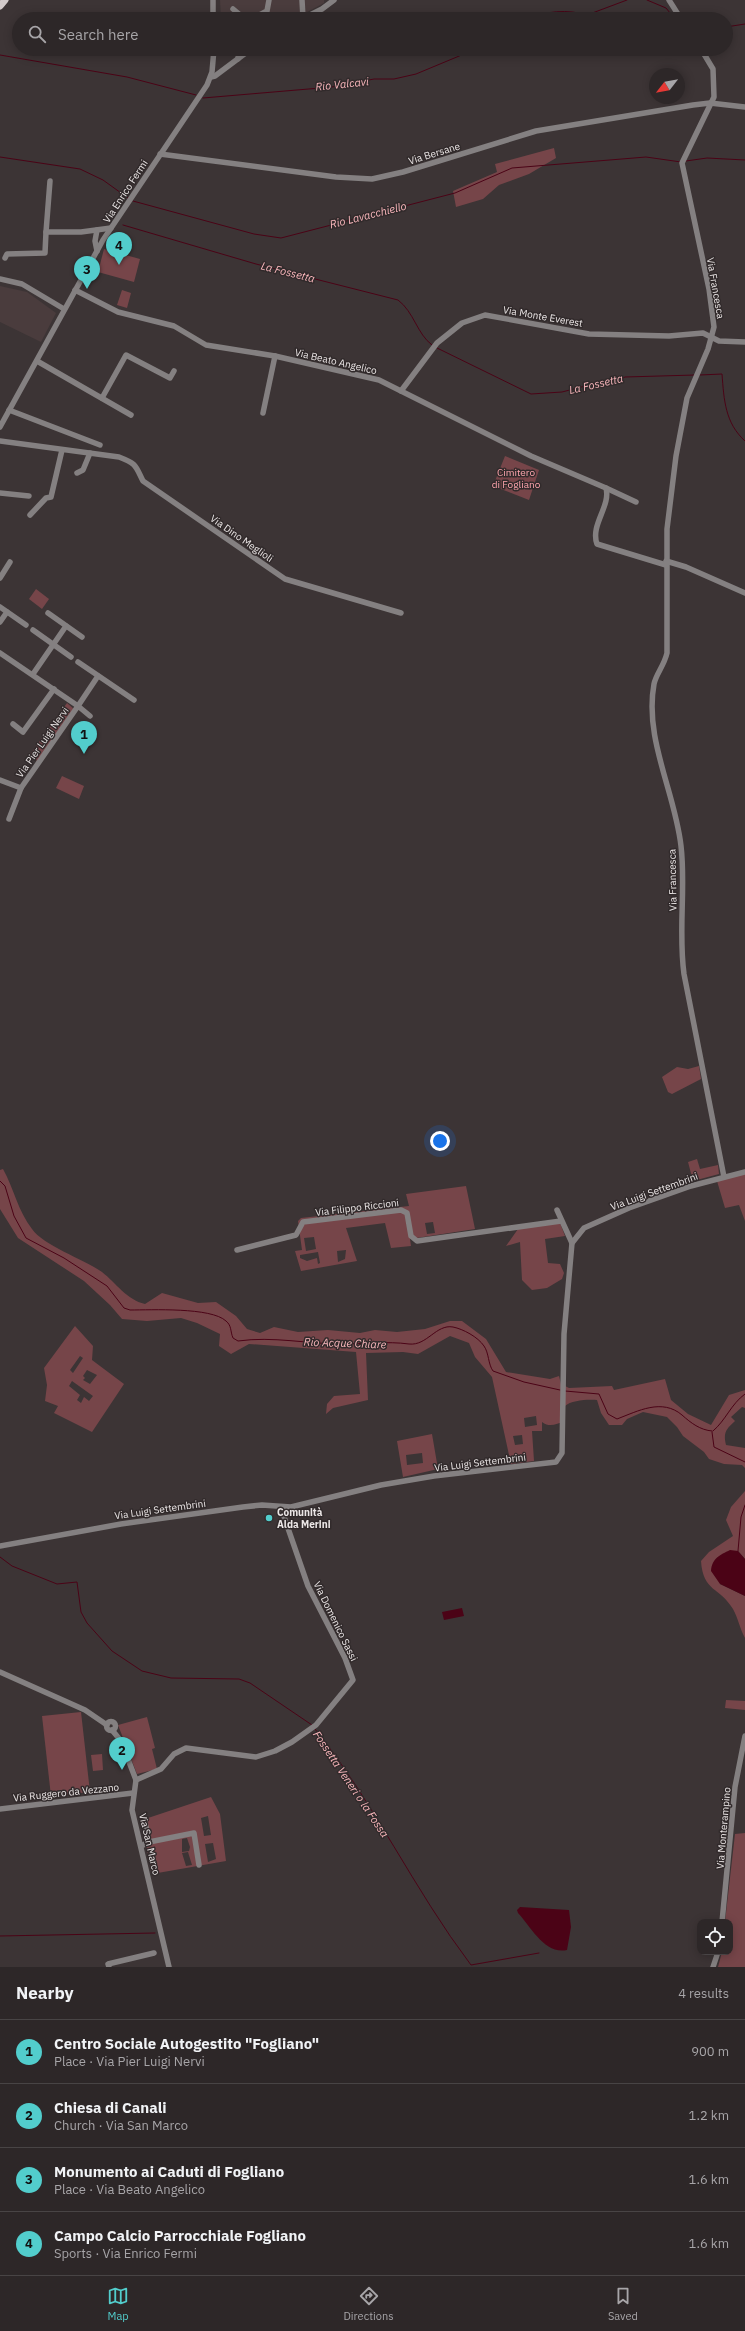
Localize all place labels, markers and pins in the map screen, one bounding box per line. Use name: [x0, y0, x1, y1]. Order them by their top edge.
pin: 4: [106, 232, 132, 265]
pin: 3: [74, 256, 100, 289]
pin: 1: [71, 721, 97, 754]
place label: Comunità Alda Merini: [277, 1506, 331, 1531]
marker: Comunità Alda Merini: [264, 1513, 274, 1523]
pin: 2: [109, 1737, 135, 1770]

